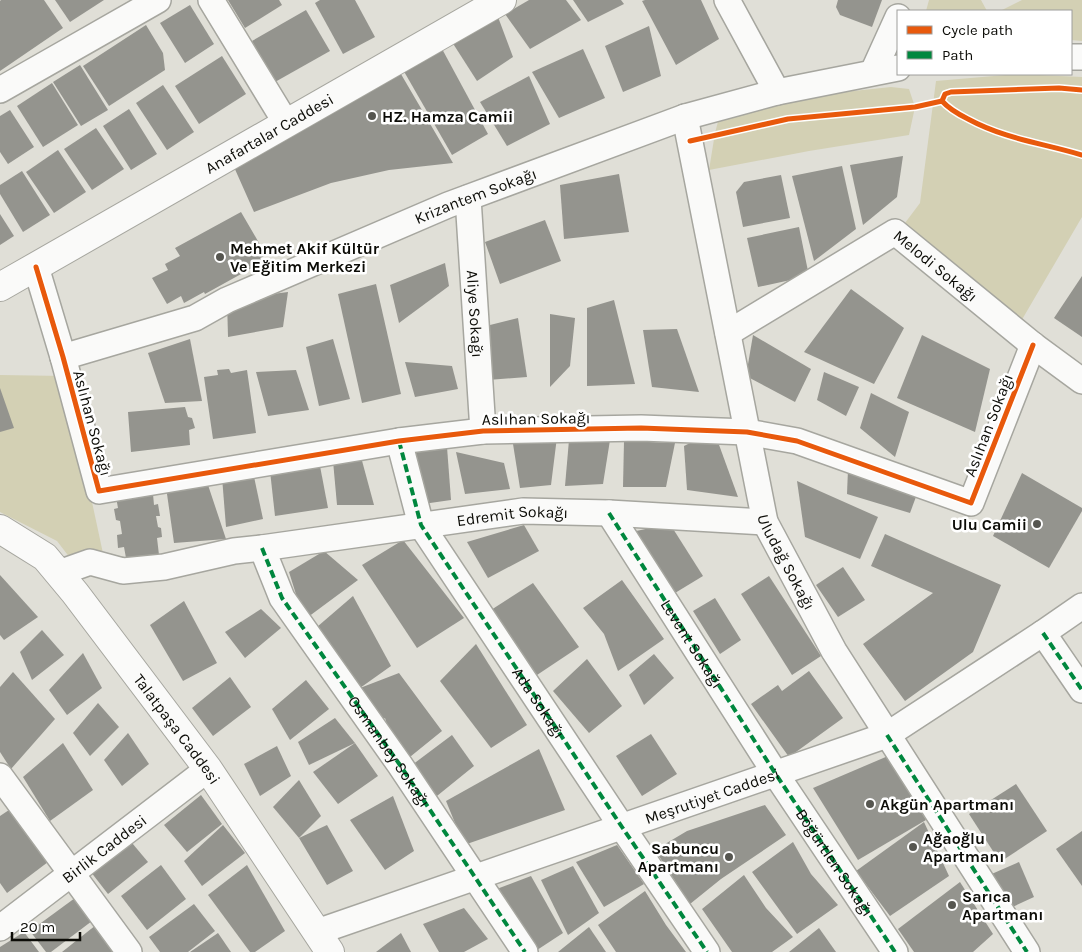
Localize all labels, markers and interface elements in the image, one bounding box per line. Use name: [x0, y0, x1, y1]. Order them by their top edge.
legend: [897, 10, 1072, 75]
text: Cycle path: [942, 21, 1013, 39]
text: Path: [942, 46, 973, 64]
street label: Anafartalar Caddesi: [202, 89, 337, 178]
place label: HZ. Hamza Camii: [382, 107, 513, 126]
marker: HZ. Hamza Camii: [366, 110, 378, 122]
street label: Krizantem Sokağı: [412, 164, 539, 228]
street label: Melodi Sokağı: [890, 226, 981, 306]
place label: Mehmet Akif Kültür Ve Eğitim Merkezi: [230, 239, 380, 276]
marker: Mehmet Akif Kültür Ve Eğitim Merkezi: [214, 251, 226, 263]
street label: Aliye Sokağı: [463, 269, 487, 358]
street label: Aslıhan Sokağı: [69, 368, 116, 478]
street label: Aslıhan Sokağı: [960, 371, 1017, 479]
street label: Aslıhan Sokağı: [481, 408, 591, 429]
street label: Edremit Sokağı: [455, 501, 568, 530]
street label: Uludağ Sokağı: [754, 513, 819, 613]
place label: Ulu Camii: [952, 515, 1027, 534]
marker: Ulu Camii: [1031, 518, 1043, 530]
street label: Levent Sokağı: [657, 596, 727, 692]
street label: Ada Sokağı: [508, 664, 569, 742]
street label: Talatpaşa Caddesi: [130, 670, 224, 788]
street label: Osmanbey Sokağı: [344, 692, 434, 811]
street label: Meşrutiyet Caddesi: [642, 764, 782, 828]
place label: Akgün Apartmanı: [880, 795, 1014, 814]
marker: Akgün Apartmanı: [864, 798, 876, 810]
street label: Böğürtlen Sokağı: [792, 805, 877, 920]
street label: Birlik Caddesi: [58, 810, 151, 887]
place label: Ağaoğlu Apartmanı: [923, 829, 1004, 866]
place label: Sabuncu Apartmanı: [638, 839, 719, 876]
marker: Ağaoğlu Apartmanı: [907, 841, 919, 853]
marker: Sabuncu Apartmanı: [723, 851, 735, 863]
place label: Sarıca Apartmanı: [962, 887, 1043, 924]
marker: Sarıca Apartmanı: [946, 899, 958, 911]
scale bar: [12, 910, 80, 942]
text: 20 m: [20, 918, 55, 936]

